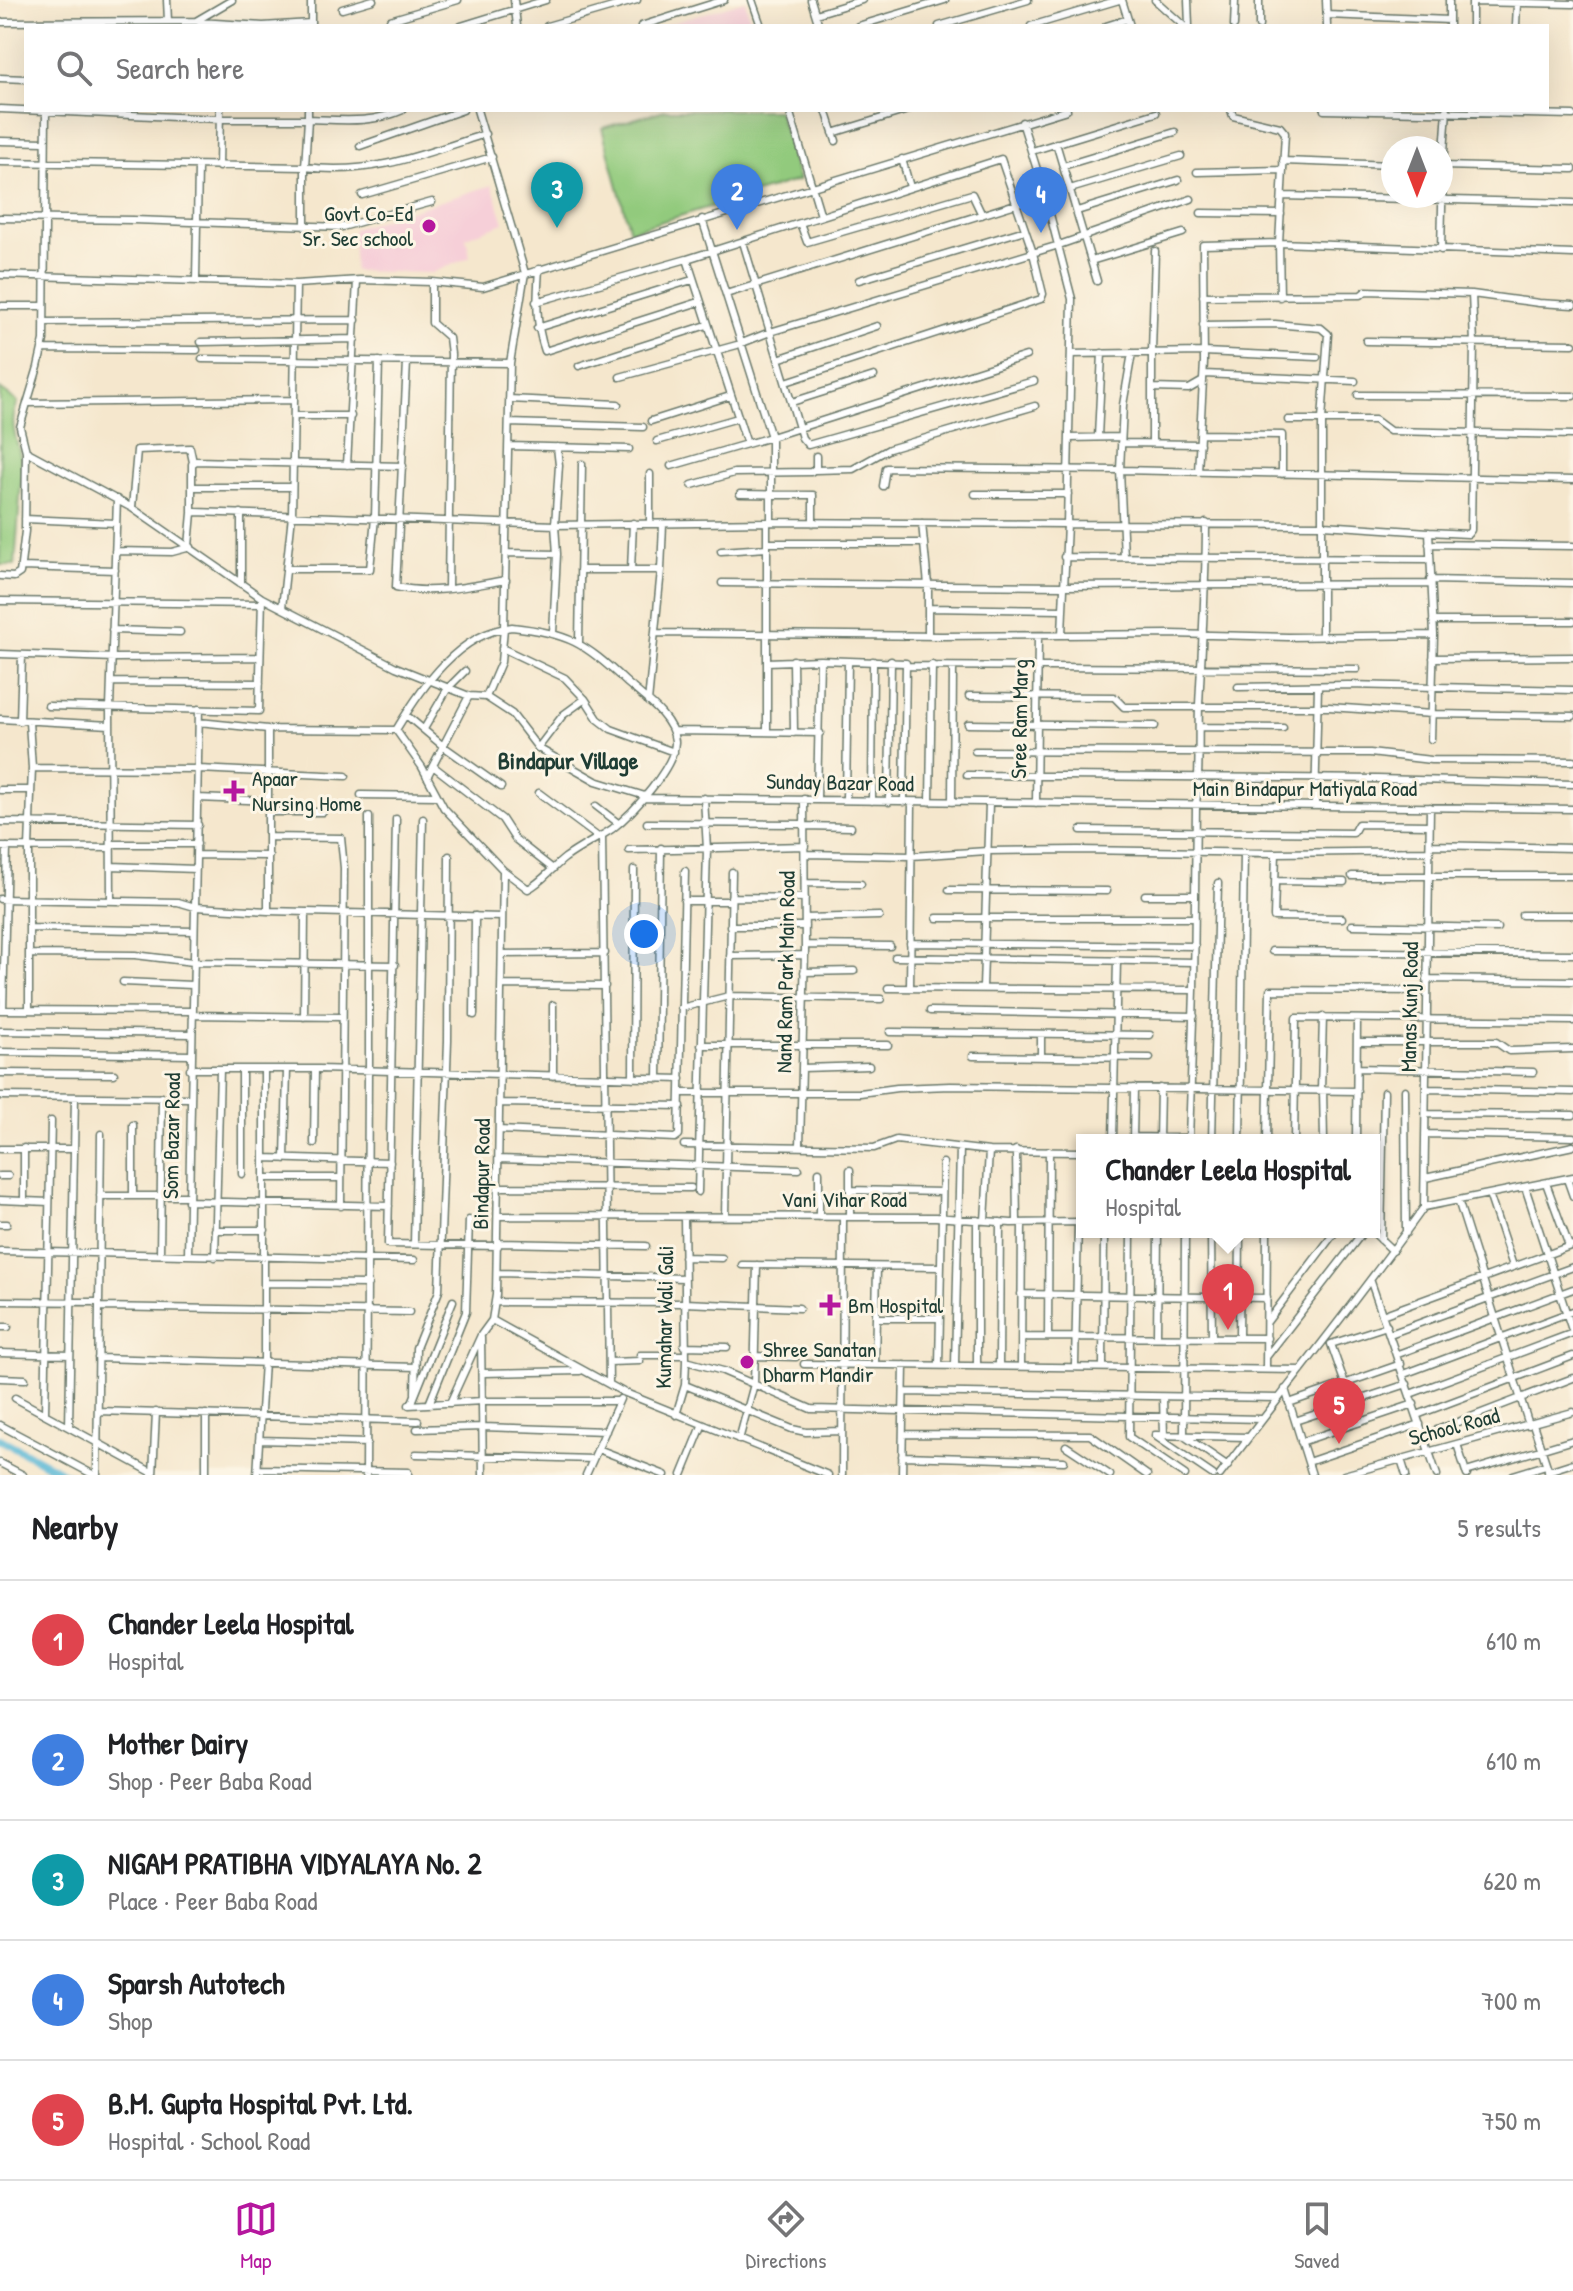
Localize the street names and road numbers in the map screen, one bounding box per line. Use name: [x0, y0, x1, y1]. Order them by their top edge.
street label: Sree Ram Marg: [1003, 659, 1035, 779]
street label: Sunday Bazar Road: [766, 766, 915, 798]
street label: Main Bindapur Matiyala Road: [1193, 773, 1418, 803]
street label: Nand Ram Park Main Road: [768, 870, 802, 1073]
street label: Manas Kunj Road: [1393, 941, 1425, 1072]
street label: Som Bazar Road: [155, 1072, 187, 1199]
street label: Bindapur Road: [465, 1118, 497, 1230]
street label: Vani Vihar Road: [781, 1184, 907, 1214]
street label: Kumahar Wali Gali: [648, 1245, 680, 1389]
street label: School Road: [1405, 1399, 1503, 1452]

